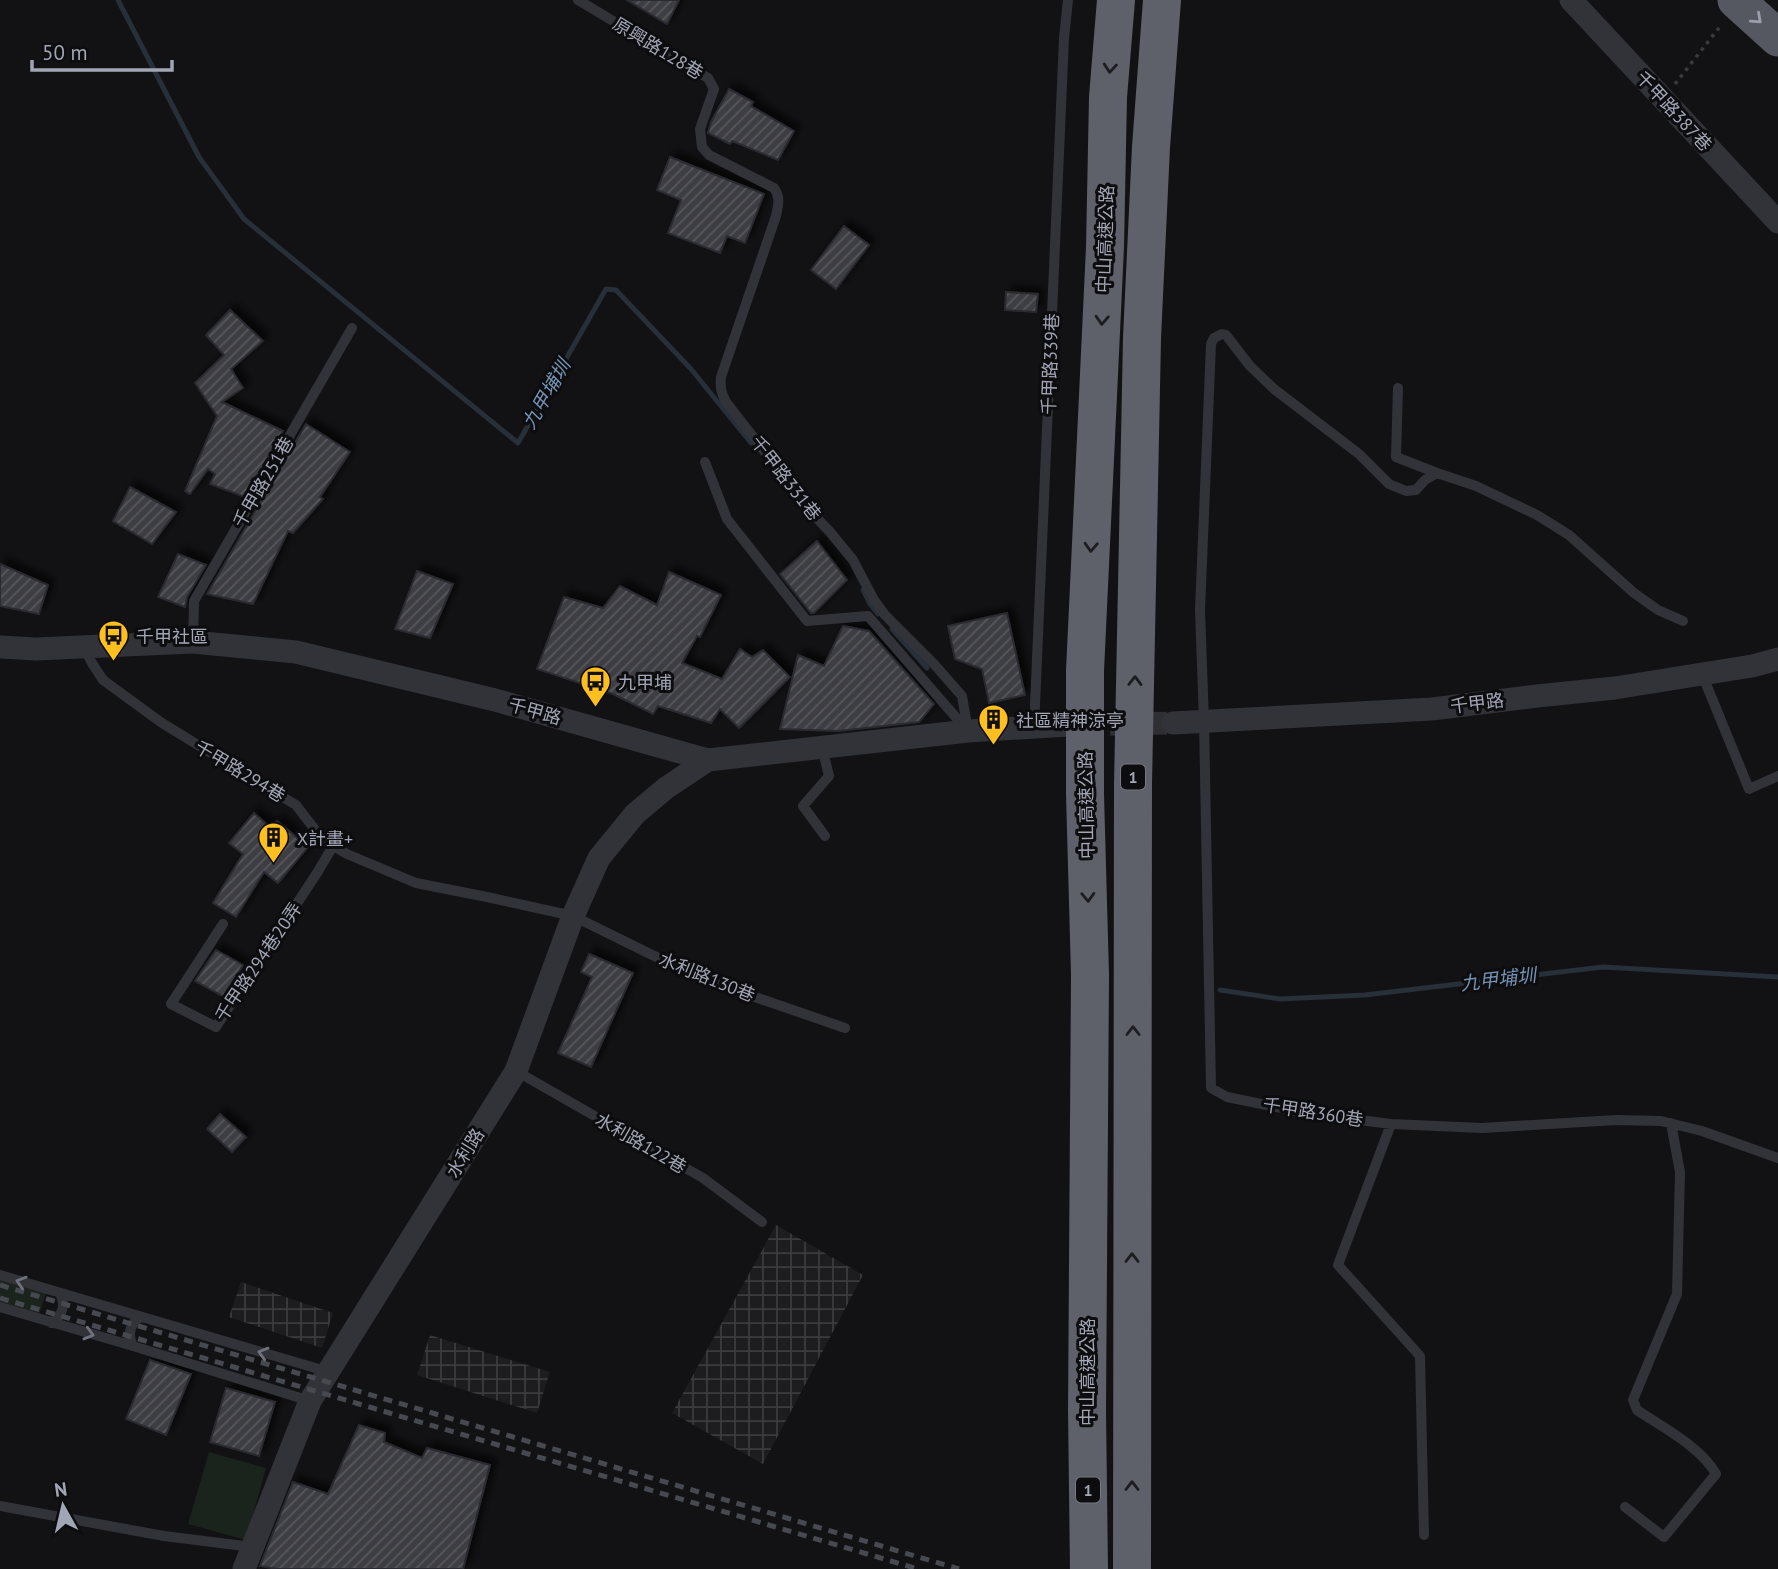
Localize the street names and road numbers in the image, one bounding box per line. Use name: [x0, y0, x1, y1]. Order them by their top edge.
street label: 原興路128巷: [609, 12, 707, 84]
street label: 千甲路387巷: [1631, 66, 1717, 156]
street label: 中山高速公路: [1092, 185, 1118, 293]
street label: 千甲路339巷: [1037, 313, 1063, 415]
street label: 千甲路331巷: [746, 431, 826, 525]
street label: 千甲路251巷: [228, 432, 298, 532]
street label: 千甲路: [1449, 688, 1505, 718]
street label: 千甲路: [506, 693, 564, 729]
street label: 千甲路294巷: [191, 735, 289, 807]
street label: 中山高速公路: [1074, 751, 1098, 859]
road number: 1: [1121, 764, 1145, 790]
street label: 千甲路294巷20弄: [210, 898, 306, 1026]
street label: 水利路130巷: [656, 947, 758, 1007]
street label: 千甲路360巷: [1261, 1093, 1365, 1131]
street label: 水利路122巷: [591, 1108, 691, 1178]
street label: 水利路: [441, 1124, 489, 1182]
street label: 中山高速公路: [1076, 1318, 1099, 1426]
road number: 1: [1076, 1478, 1100, 1502]

